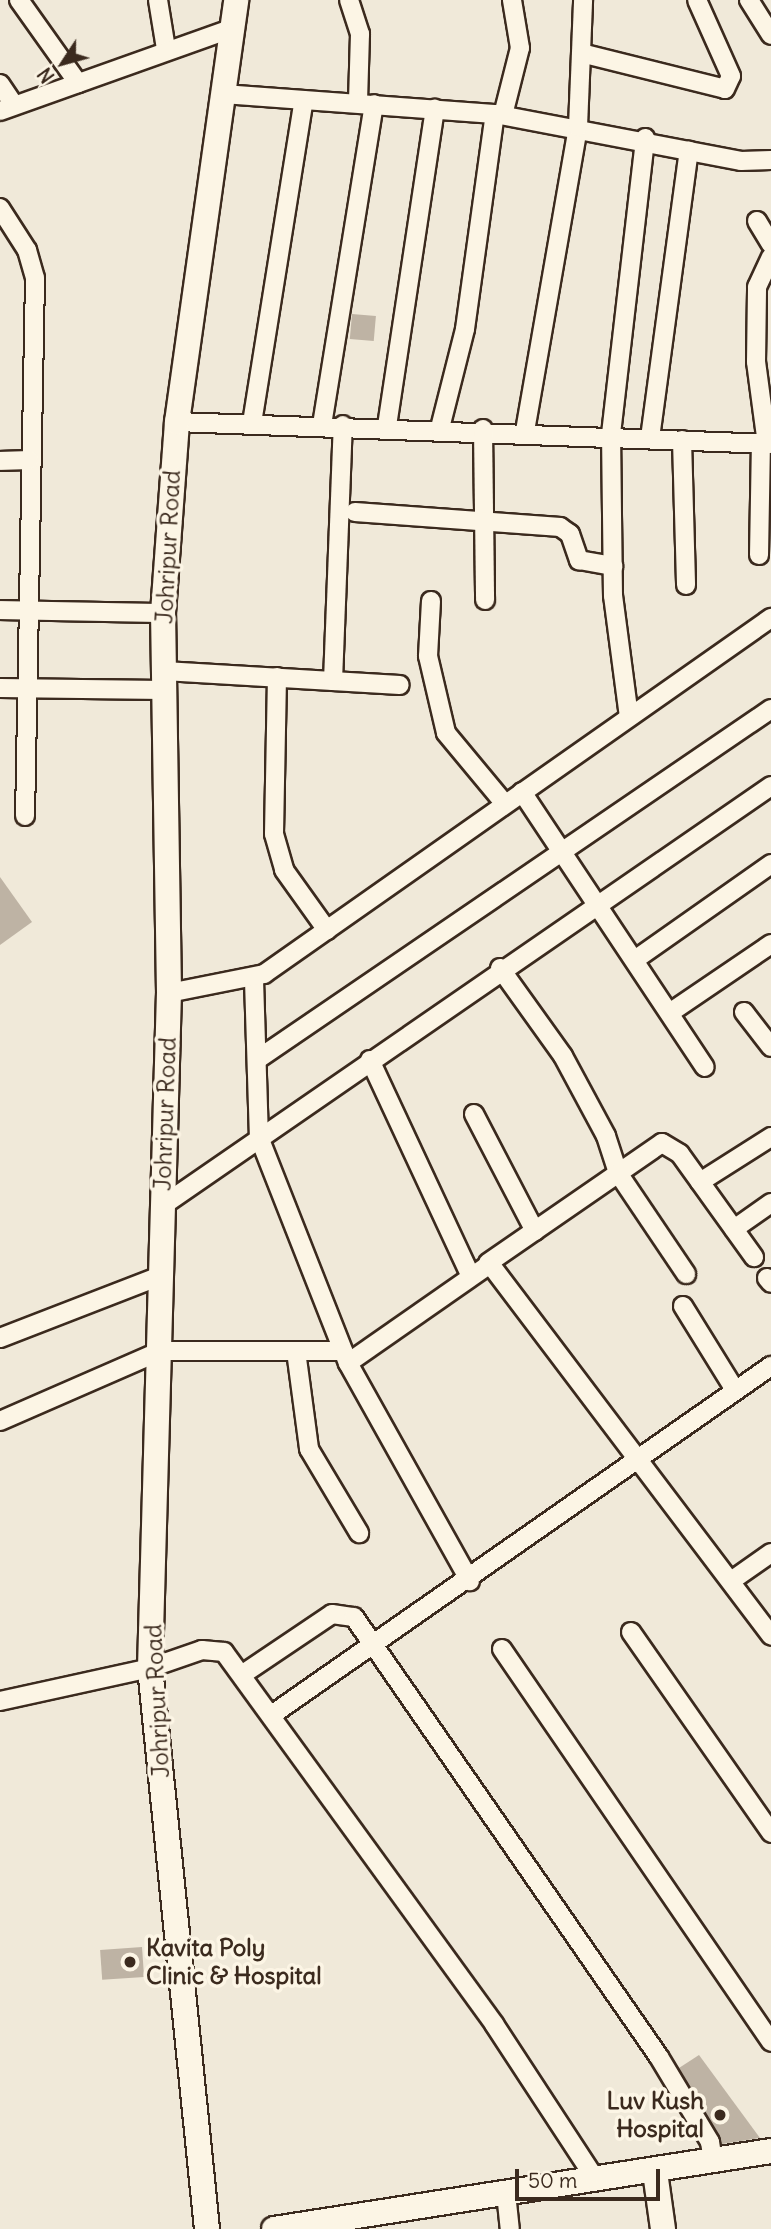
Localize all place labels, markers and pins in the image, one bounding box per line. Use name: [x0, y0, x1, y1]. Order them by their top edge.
place label: Kavita Poly Clinic & Hospital: [146, 1934, 322, 1990]
marker: Kavita Poly Clinic & Hospital: [120, 1952, 140, 1972]
place label: Luv Kush Hospital: [607, 2087, 704, 2143]
marker: Luv Kush Hospital: [710, 2105, 730, 2125]

